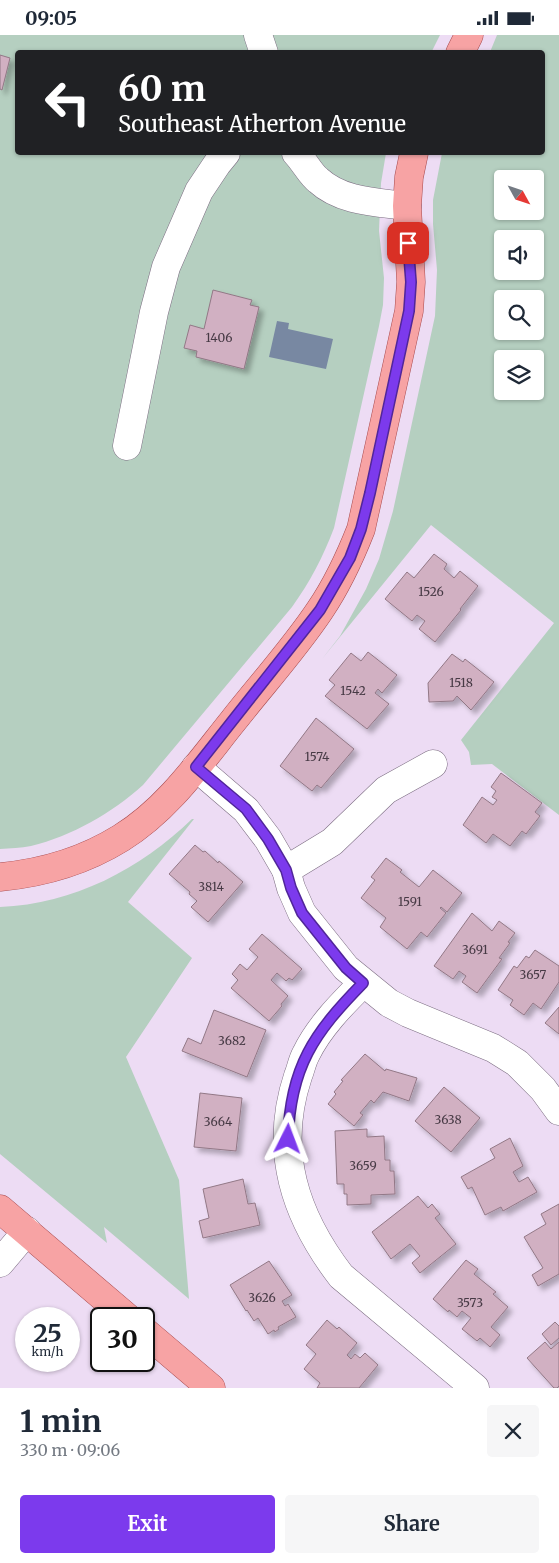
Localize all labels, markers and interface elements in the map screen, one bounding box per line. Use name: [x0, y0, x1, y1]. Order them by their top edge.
text: 09:05: [25, 6, 77, 30]
text: 60 m: [118, 67, 206, 111]
icon: left: [35, 70, 100, 135]
text: Southeast Atherton Avenue: [118, 110, 406, 138]
north arrow: [494, 170, 544, 220]
map controls: [494, 170, 544, 400]
pin: [387, 222, 429, 264]
icon: arrive: [394, 229, 422, 257]
button: sound: [494, 230, 544, 280]
button: search: [494, 290, 544, 340]
house number: 1406: [206, 330, 233, 345]
button: layers: [494, 350, 544, 400]
house number: 1526: [418, 584, 444, 599]
house number: 1518: [449, 675, 473, 690]
house number: 1542: [340, 683, 366, 698]
house number: 1574: [305, 749, 330, 764]
house number: 3814: [198, 879, 224, 894]
house number: 1591: [398, 894, 423, 909]
house number: 3691: [462, 942, 489, 957]
house number: 3657: [520, 967, 547, 982]
house number: 3682: [218, 1033, 246, 1048]
position arrow: [261, 1112, 313, 1164]
house number: 3638: [434, 1112, 462, 1127]
house number: 3664: [204, 1114, 233, 1129]
house number: 3659: [349, 1158, 377, 1173]
house number: 3626: [248, 1290, 276, 1305]
house number: 3573: [457, 1295, 483, 1310]
speed limit sign: 30: [90, 1307, 155, 1372]
text: 25: [33, 1317, 62, 1349]
text: km/h: [32, 1344, 63, 1359]
text: 1 min: [20, 1402, 102, 1440]
button: close: [487, 1405, 539, 1457]
text: 330 m · 09:06: [20, 1440, 120, 1460]
button: Exit: [20, 1495, 275, 1553]
button: Share: [285, 1495, 539, 1553]

